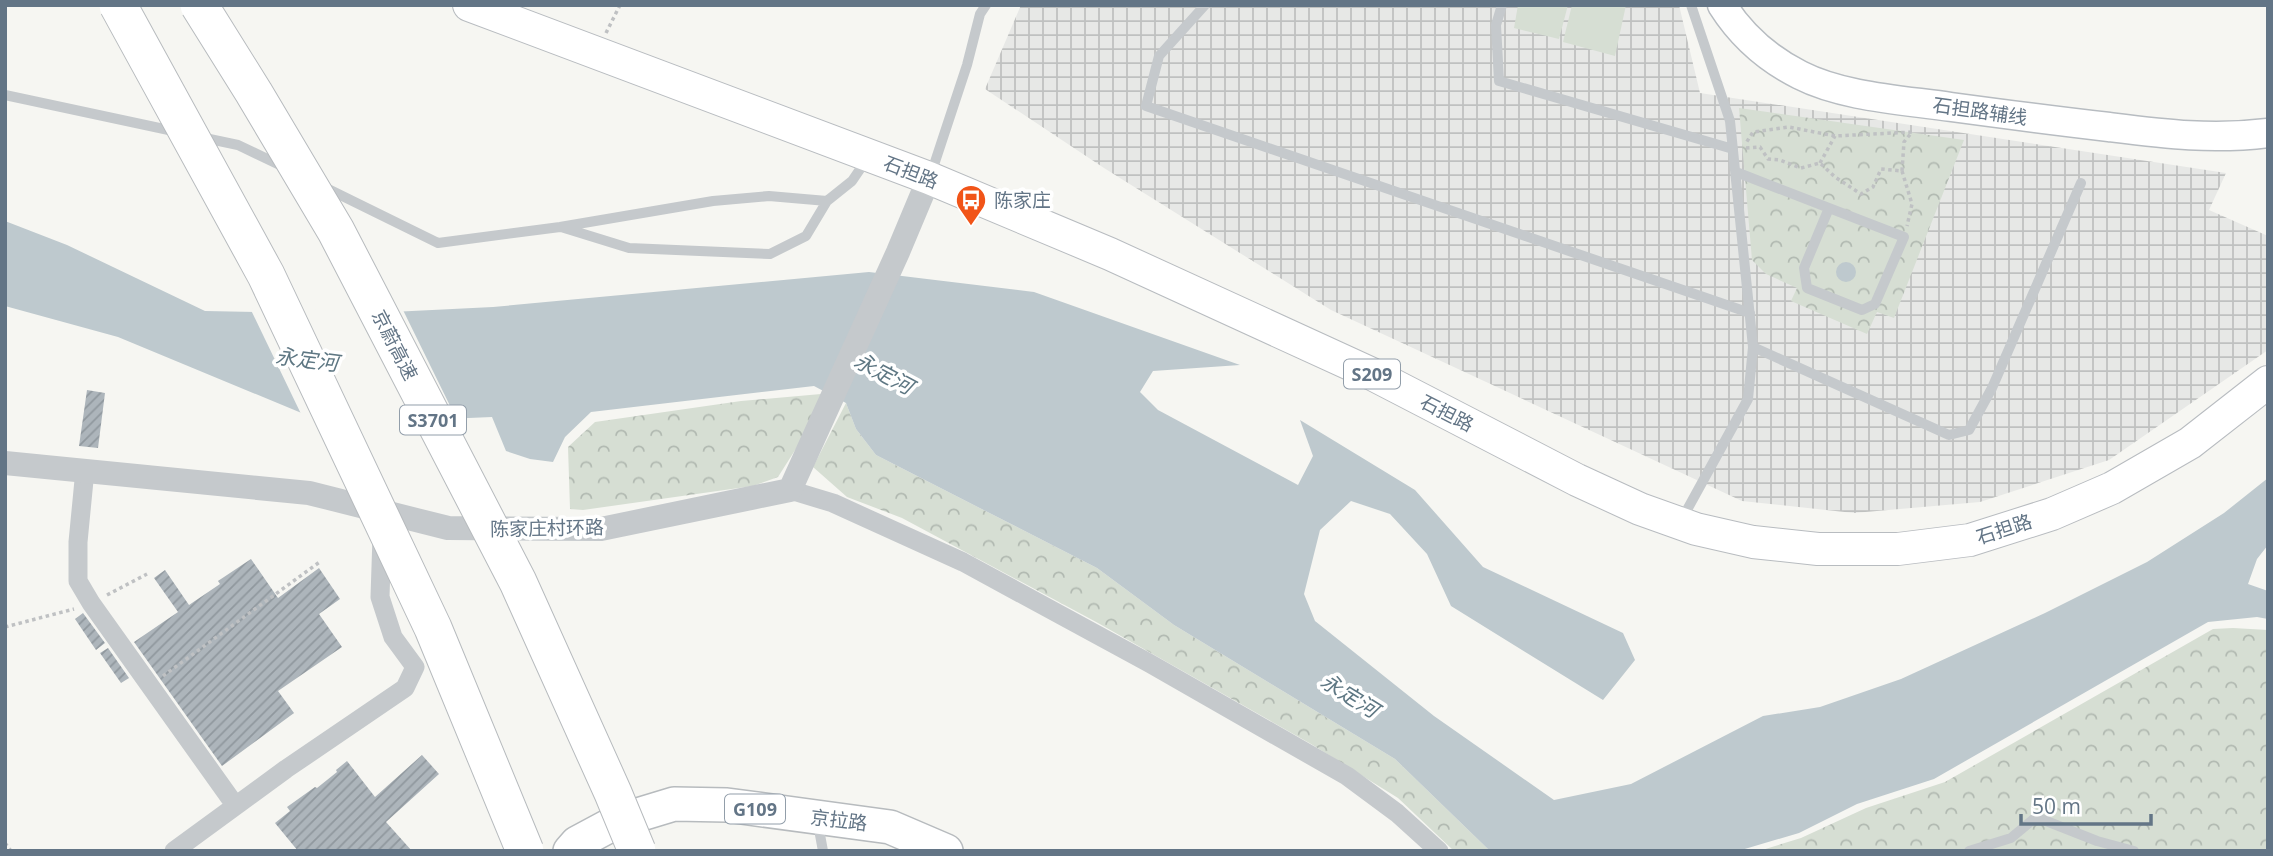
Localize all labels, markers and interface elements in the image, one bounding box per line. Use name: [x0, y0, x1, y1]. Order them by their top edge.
street label: 石担路辅线: [1931, 92, 2029, 130]
street label: 石担路: [880, 150, 942, 194]
bus stop icon: 陈家庄: [954, 183, 988, 227]
place label: 陈家庄: [994, 187, 1051, 213]
street label: 京蔚高速: [366, 305, 424, 385]
water label: 永定河: [274, 341, 344, 377]
water label: 永定河: [850, 346, 922, 402]
road number: S209: [1344, 360, 1400, 388]
street label: 石担路: [1416, 388, 1478, 438]
road number: S3701: [400, 406, 466, 434]
street label: 石担路: [1973, 508, 2035, 550]
street label: 陈家庄村环路: [490, 514, 604, 542]
water label: 永定河: [1316, 666, 1388, 726]
scale bar: [2021, 782, 2150, 826]
text: 50 m: [2032, 792, 2081, 820]
road number: G109: [725, 794, 785, 824]
street label: 京拉路: [809, 804, 869, 836]

